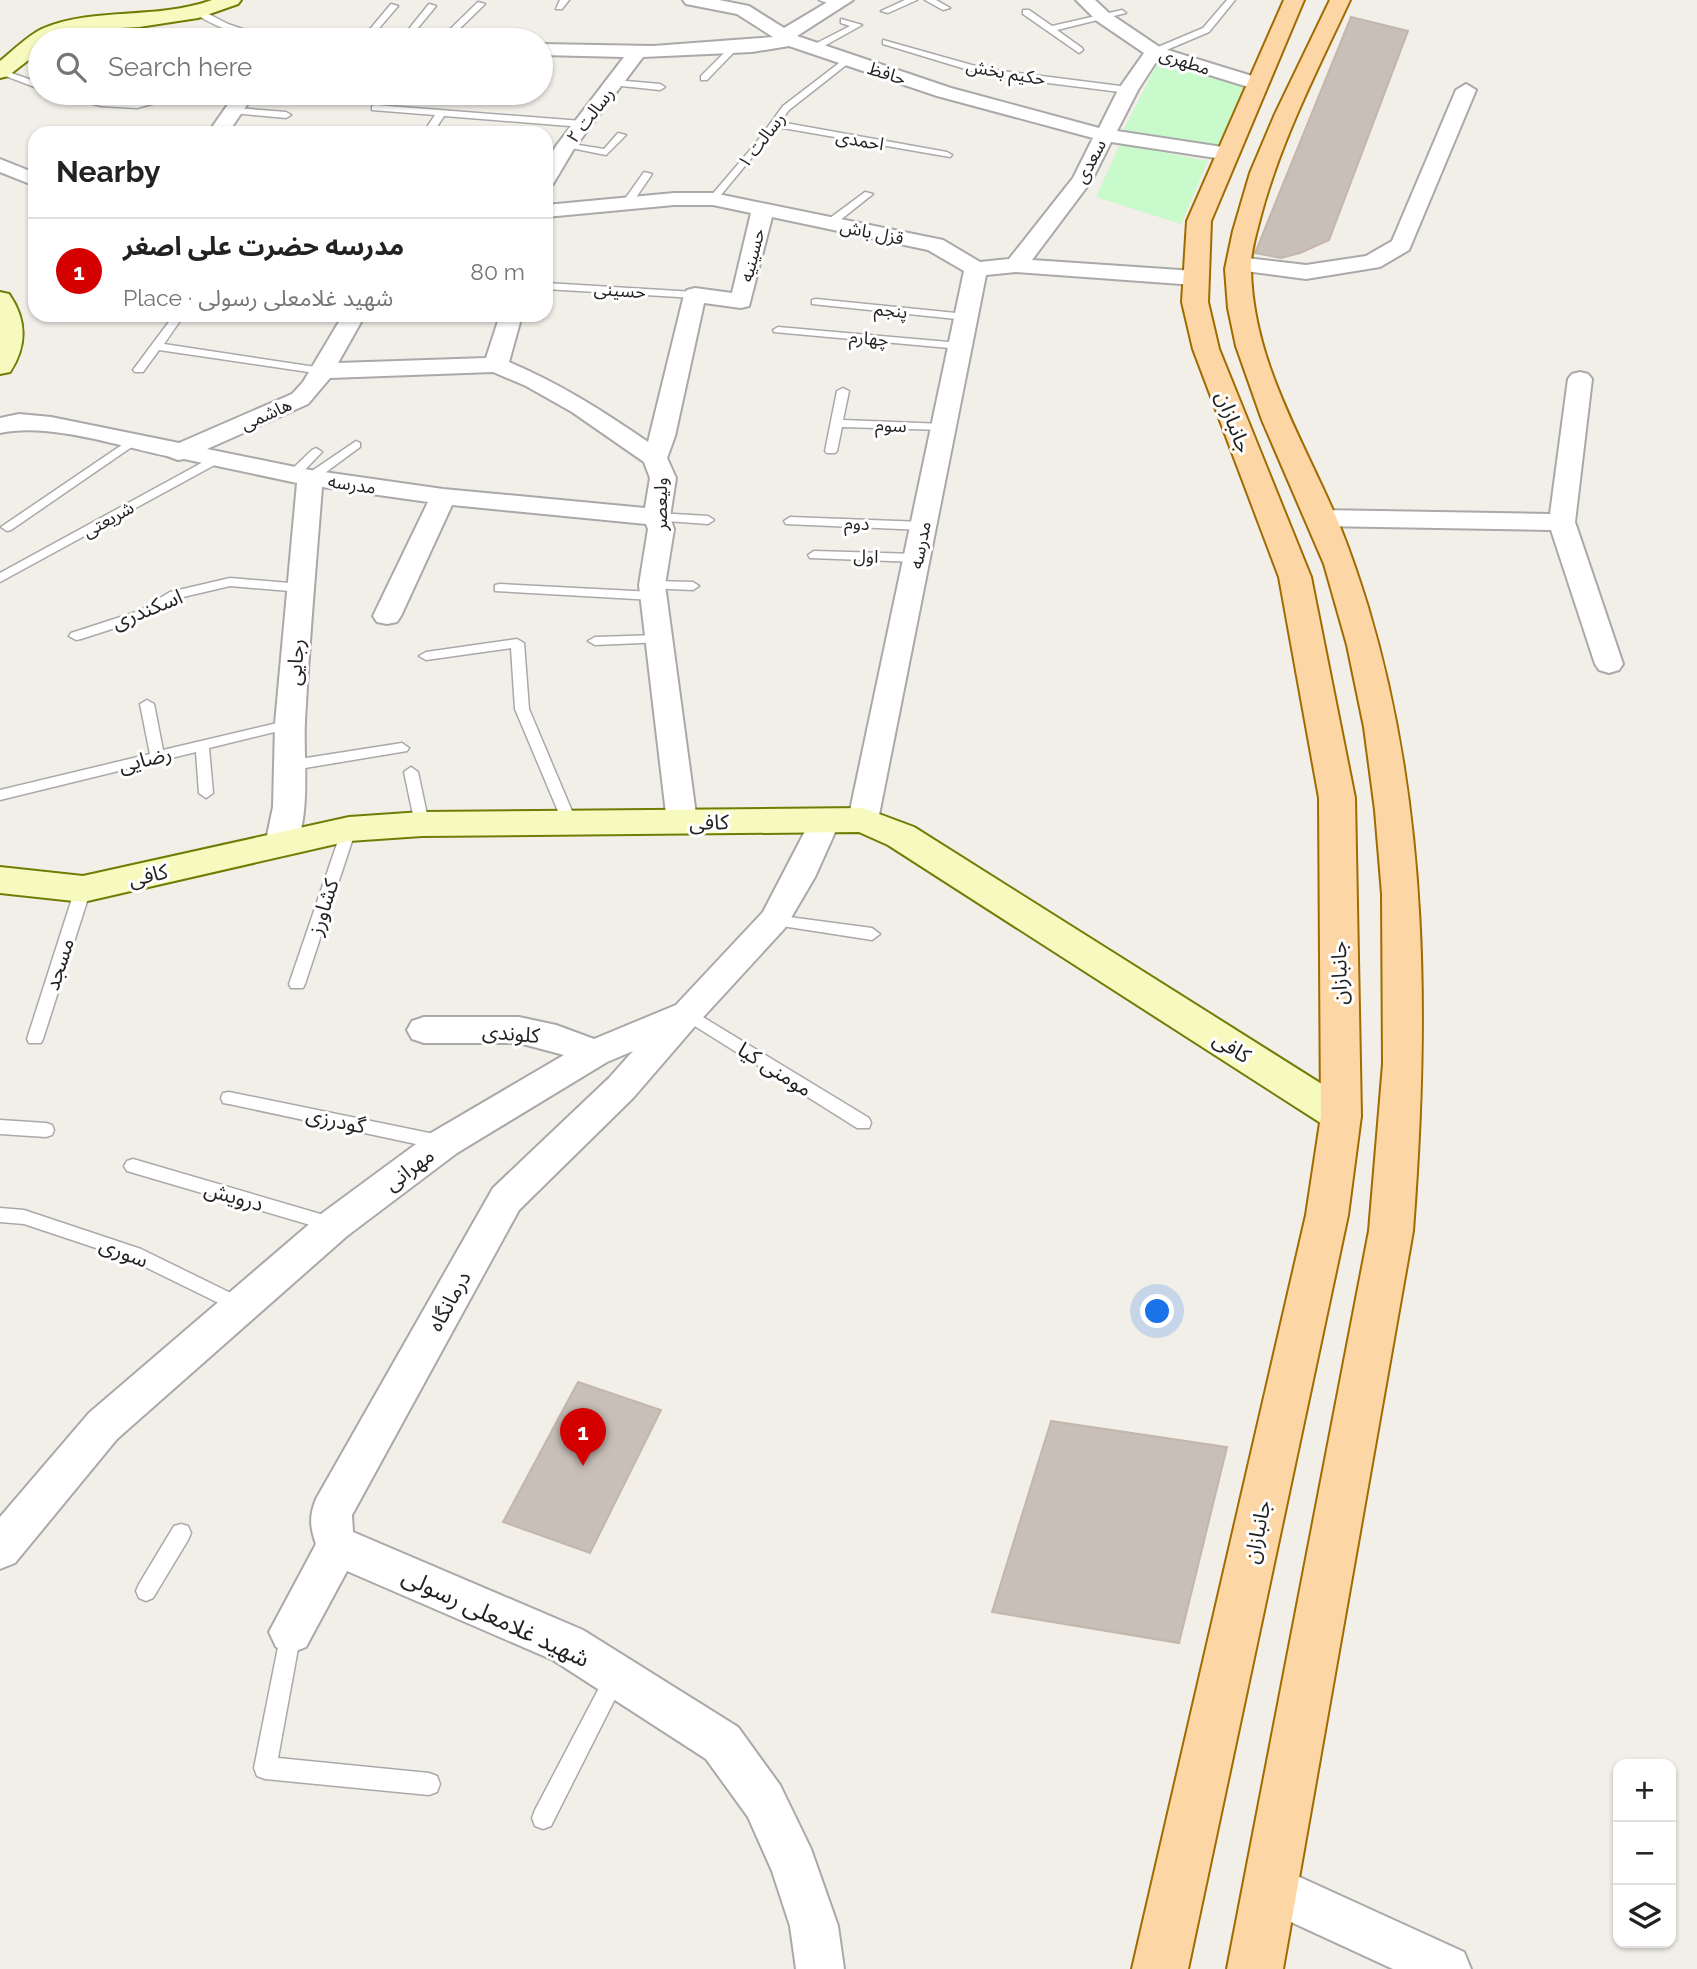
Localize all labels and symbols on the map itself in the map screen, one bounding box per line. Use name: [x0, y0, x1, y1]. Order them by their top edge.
street label: مطهری: [1157, 43, 1213, 80]
street label: حکیم بخش: [964, 55, 1047, 92]
street label: حافظ: [865, 57, 909, 89]
street label: رسالت ۲: [562, 83, 619, 148]
street label: رسالت ۱: [733, 108, 790, 173]
street label: احمدی: [834, 125, 886, 156]
street label: سعدی: [1070, 135, 1111, 187]
street label: قزل باش: [838, 215, 906, 250]
street label: حسینیه: [735, 226, 769, 284]
street label: حسینی: [593, 278, 647, 303]
street label: پنجم: [873, 298, 909, 325]
street label: چهارم: [848, 326, 890, 354]
street label: جانبازان: [1211, 388, 1257, 456]
street label: هاشمی: [237, 394, 295, 435]
street label: سوم: [875, 414, 907, 440]
street label: مدرسه: [327, 470, 377, 499]
street label: ولیعصر: [650, 477, 672, 532]
street label: شریعتی: [79, 496, 138, 542]
street label: دوم: [844, 512, 870, 538]
street label: مدرسه: [905, 519, 936, 571]
street label: اول: [853, 545, 879, 568]
street label: اسکندری: [108, 584, 186, 634]
street label: رجایی: [280, 637, 310, 687]
street label: رضایی: [116, 740, 174, 778]
street label: کافی: [689, 809, 729, 835]
street label: کافی: [126, 858, 170, 892]
street label: کشاورز: [302, 876, 344, 939]
street label: مسجد: [39, 935, 79, 993]
street label: جانبازان: [1326, 941, 1352, 1005]
street label: کلوندی: [481, 1018, 541, 1048]
street label: کافی: [1209, 1026, 1256, 1068]
street label: مومنی کیا: [733, 1037, 817, 1101]
street label: گودرزی: [304, 1102, 368, 1139]
street label: مهرانی: [379, 1142, 439, 1196]
street label: درویش: [202, 1176, 266, 1216]
street label: سوری: [96, 1231, 152, 1273]
street label: درمانگاه: [422, 1267, 476, 1335]
your location: [1140, 1294, 1174, 1328]
pin: 1: [560, 1408, 606, 1466]
street label: جانبازان: [1238, 1498, 1276, 1566]
street label: شهید غلامعلی رسولی: [398, 1561, 594, 1673]

